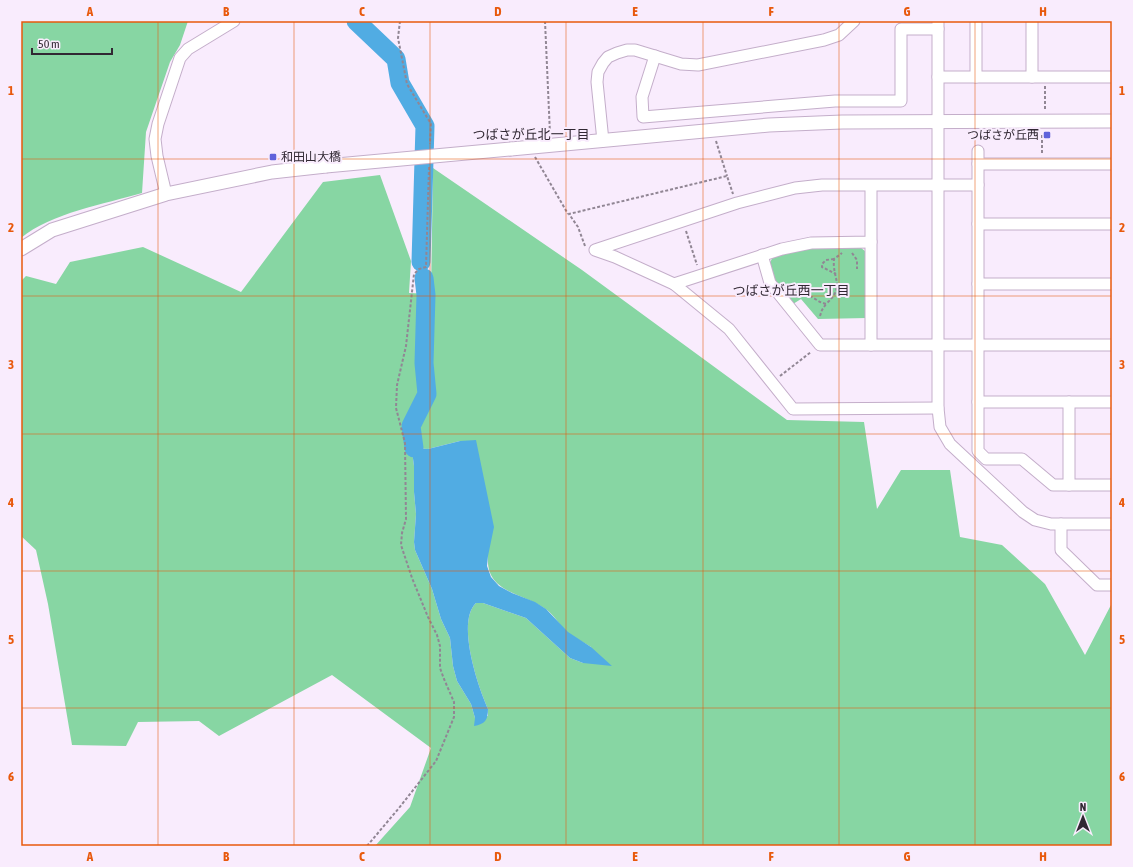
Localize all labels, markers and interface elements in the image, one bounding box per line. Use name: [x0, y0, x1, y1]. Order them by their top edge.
text: A: [86, 4, 94, 19]
text: B: [223, 4, 230, 19]
text: C: [359, 4, 365, 19]
text: D: [494, 4, 502, 19]
text: E: [632, 4, 638, 19]
text: F: [768, 4, 774, 19]
text: G: [904, 4, 911, 19]
text: H: [1039, 4, 1047, 19]
scale bar: [32, 30, 112, 56]
text: 50 m: [38, 37, 60, 51]
text: 1: [8, 83, 14, 98]
text: 1: [1119, 83, 1125, 98]
district label: つばさが丘北一丁目: [472, 127, 590, 142]
place label: つばさが丘西: [967, 128, 1039, 142]
marker: つばさが丘西: [1042, 130, 1052, 140]
place label: 和田山大橋: [281, 150, 341, 164]
marker: 和田山大橋: [268, 152, 278, 162]
text: 2: [8, 220, 14, 235]
text: 2: [1119, 220, 1125, 235]
district label: つばさが丘西一丁目: [732, 283, 850, 298]
text: 3: [8, 357, 14, 372]
text: 3: [1119, 357, 1125, 372]
text: 4: [7, 495, 14, 510]
text: 4: [1118, 495, 1125, 510]
text: 5: [8, 632, 14, 647]
text: 5: [1119, 632, 1125, 647]
text: 6: [8, 769, 14, 784]
text: 6: [1119, 769, 1125, 784]
north arrow: [1063, 797, 1103, 837]
text: N: [1080, 801, 1086, 813]
text: A: [86, 849, 94, 864]
text: B: [223, 849, 230, 864]
text: C: [359, 849, 365, 864]
text: D: [494, 849, 502, 864]
text: E: [632, 849, 638, 864]
text: F: [768, 849, 774, 864]
text: G: [904, 849, 911, 864]
text: H: [1039, 849, 1047, 864]

